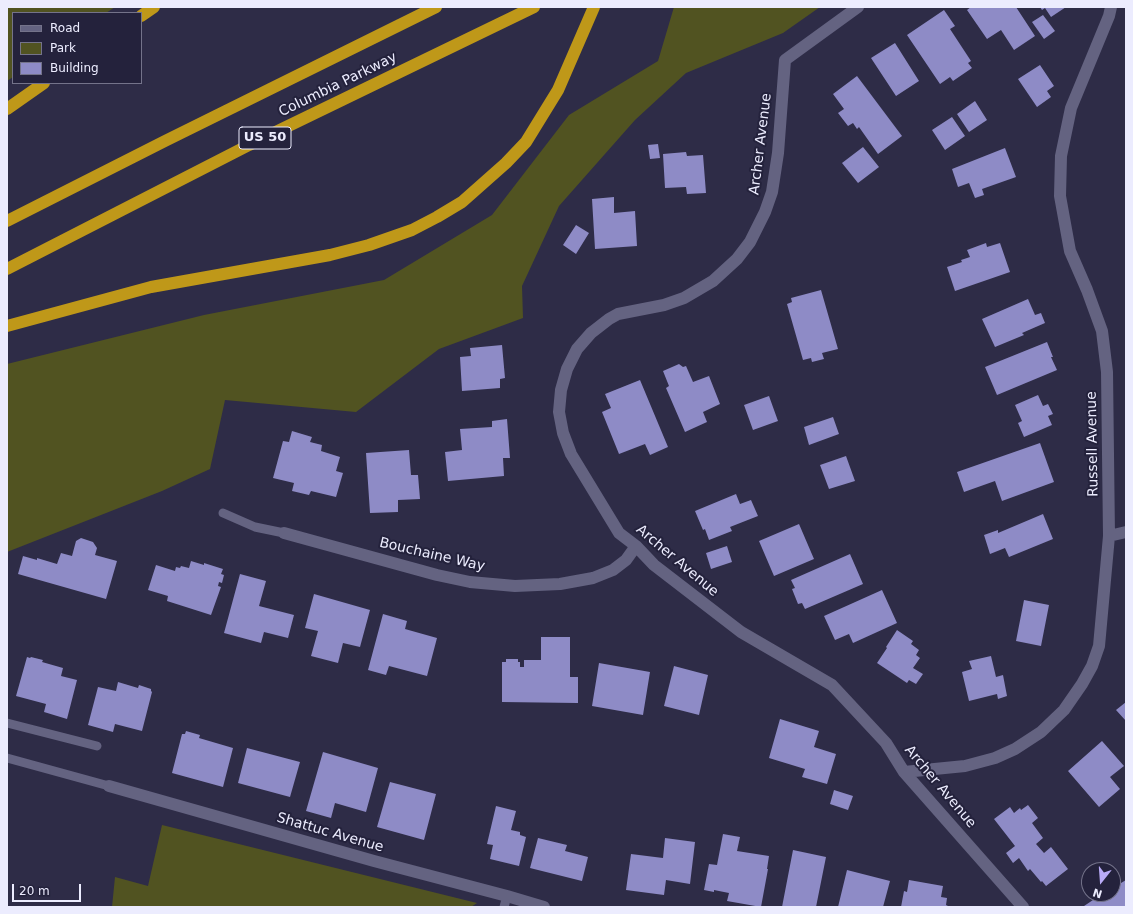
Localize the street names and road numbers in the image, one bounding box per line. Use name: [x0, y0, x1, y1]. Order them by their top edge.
street label: Columbia Parkway: [276, 49, 400, 121]
street label: Archer Avenue: [746, 92, 776, 196]
road number: US 50: [239, 127, 291, 149]
street label: Russell Avenue: [1084, 391, 1102, 497]
street label: Archer Avenue: [632, 522, 722, 600]
street label: Bouchaine Way: [378, 535, 486, 575]
street label: Archer Avenue: [901, 742, 979, 832]
street label: Shattuc Avenue: [275, 810, 385, 856]

